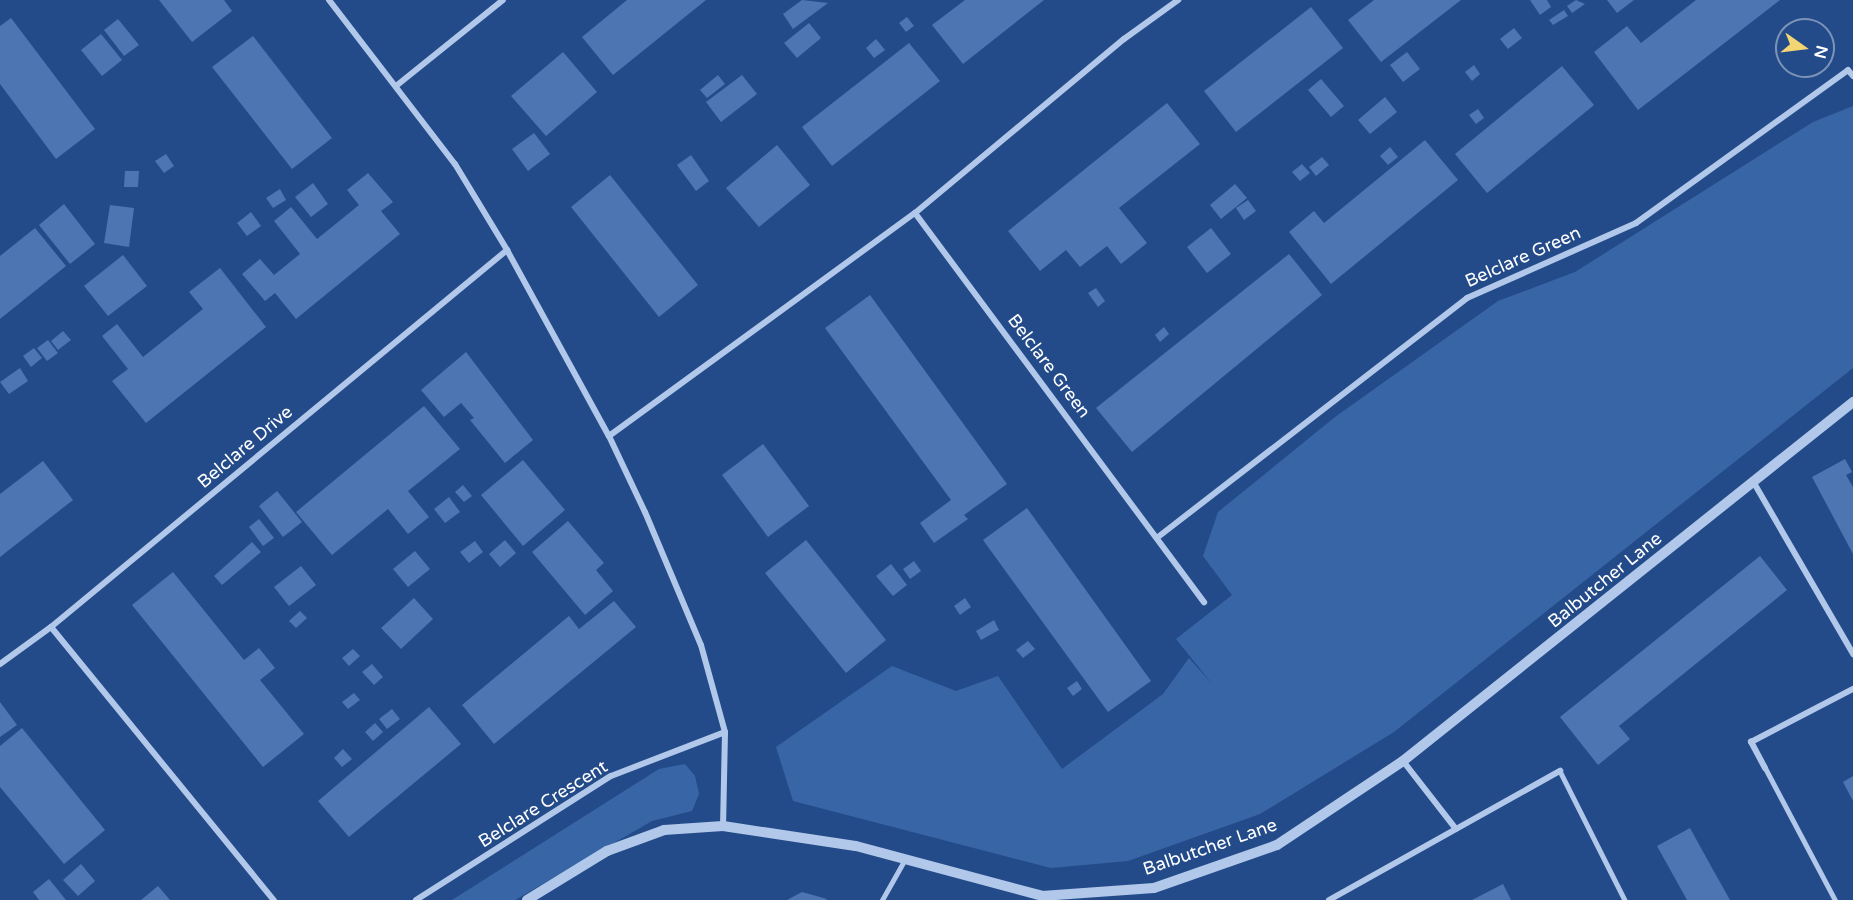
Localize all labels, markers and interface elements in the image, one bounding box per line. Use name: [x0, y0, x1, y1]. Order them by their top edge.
north arrow: [1775, 18, 1835, 78]
text: N: [1809, 43, 1832, 61]
street label: Belclare Green: [1462, 222, 1584, 292]
street label: Belclare Green: [1003, 310, 1095, 422]
street label: Belclare Drive: [193, 401, 297, 493]
street label: Balbutcher Lane: [1544, 528, 1666, 632]
street label: Belclare Crescent: [475, 756, 611, 852]
street label: Balbutcher Lane: [1140, 814, 1280, 880]

